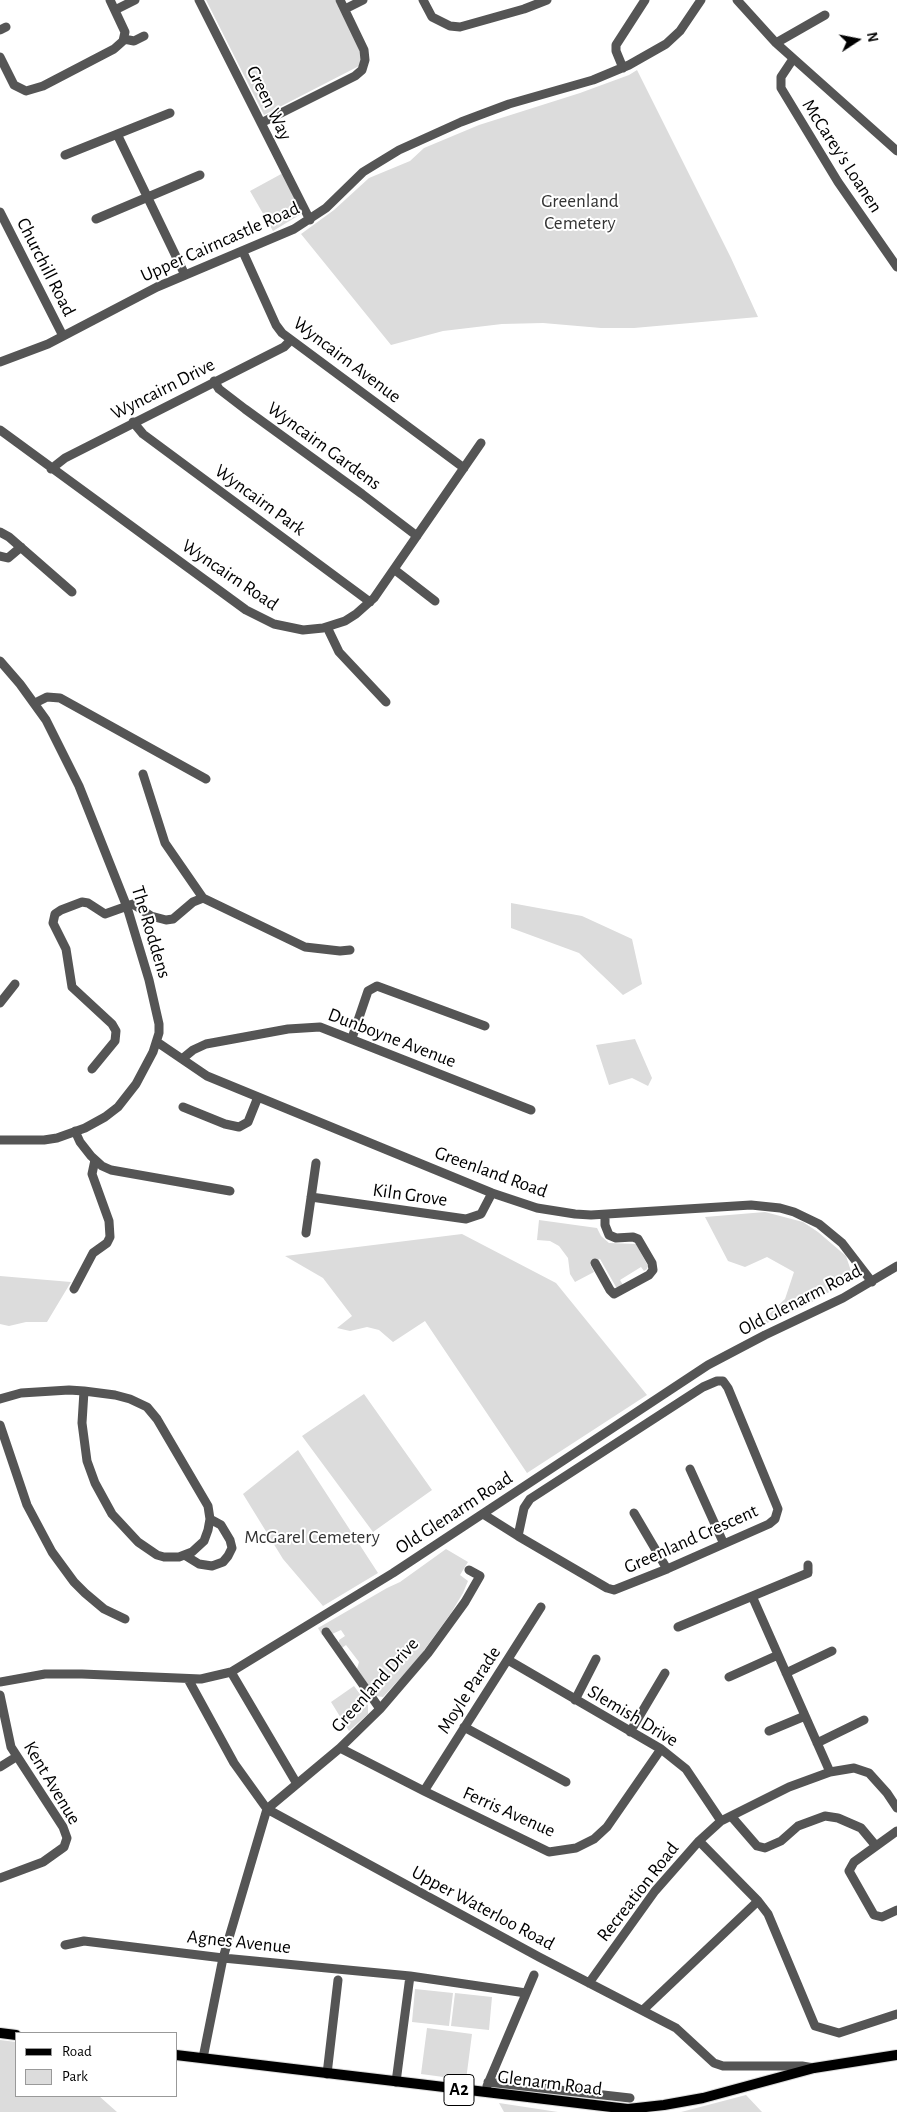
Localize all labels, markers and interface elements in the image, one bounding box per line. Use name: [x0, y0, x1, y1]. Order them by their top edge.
north arrow: [832, 15, 882, 65]
text: N: [864, 31, 880, 43]
street label: Green Way: [241, 62, 297, 144]
street label: McCarey's Loanen: [797, 95, 887, 217]
park label: Greenland Cemetery: [541, 190, 619, 234]
street label: Upper Cairncastle Road: [137, 197, 303, 287]
street label: Churchill Road: [11, 214, 81, 320]
street label: Wyncairn Avenue: [288, 312, 406, 408]
street label: Wyncairn Drive: [107, 353, 219, 425]
street label: Wyncairn Gardens: [263, 397, 385, 495]
street label: Wyncairn Park: [210, 459, 310, 541]
street label: Wyncairn Road: [177, 534, 283, 616]
street label: The Roddens: [126, 883, 176, 981]
street label: Dunboyne Avenue: [325, 1003, 459, 1073]
street label: Greenland Road: [432, 1141, 550, 1203]
street label: Kiln Grove: [371, 1178, 449, 1212]
street label: Old Glenarm Road: [735, 1259, 865, 1341]
street label: Old Glenarm Road: [391, 1467, 517, 1559]
street label: Greenland Crescent: [621, 1499, 761, 1579]
park label: McGarel Cemetery: [244, 1526, 380, 1548]
street label: Greenland Drive: [326, 1633, 424, 1737]
street label: Moyle Parade: [432, 1642, 506, 1738]
street label: Slemish Drive: [584, 1680, 682, 1752]
street label: Kent Avenue: [18, 1737, 86, 1829]
street label: Ferris Avenue: [459, 1782, 559, 1842]
street label: Recreation Road: [592, 1838, 684, 1946]
street label: Upper Waterloo Road: [408, 1861, 558, 1955]
street label: Agnes Avenue: [186, 1925, 292, 1959]
legend: [15, 2032, 178, 2097]
text: Road: [62, 2044, 92, 2059]
street label: Glenarm Road: [496, 2065, 604, 2101]
text: Park: [62, 2069, 88, 2084]
road number: A2: [444, 2074, 474, 2106]

